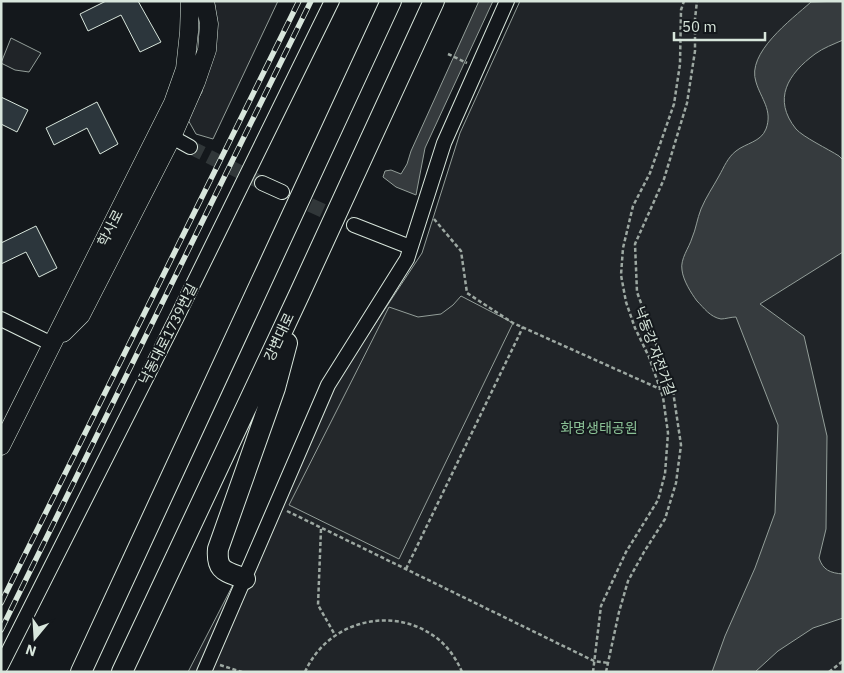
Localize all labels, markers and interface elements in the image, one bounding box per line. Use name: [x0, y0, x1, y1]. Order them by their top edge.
scale bar: [674, 10, 765, 42]
text: 50 m: [682, 17, 717, 36]
street label: 학사로: [93, 207, 127, 249]
street label: 낙동대로1739번길: [135, 281, 201, 387]
street label: 낙동강 자전거길: [631, 304, 679, 398]
street label: 강변대로: [260, 310, 298, 364]
park label: 화명생태공원: [560, 419, 638, 437]
north arrow: [10, 613, 60, 663]
text: N: [23, 640, 39, 660]

